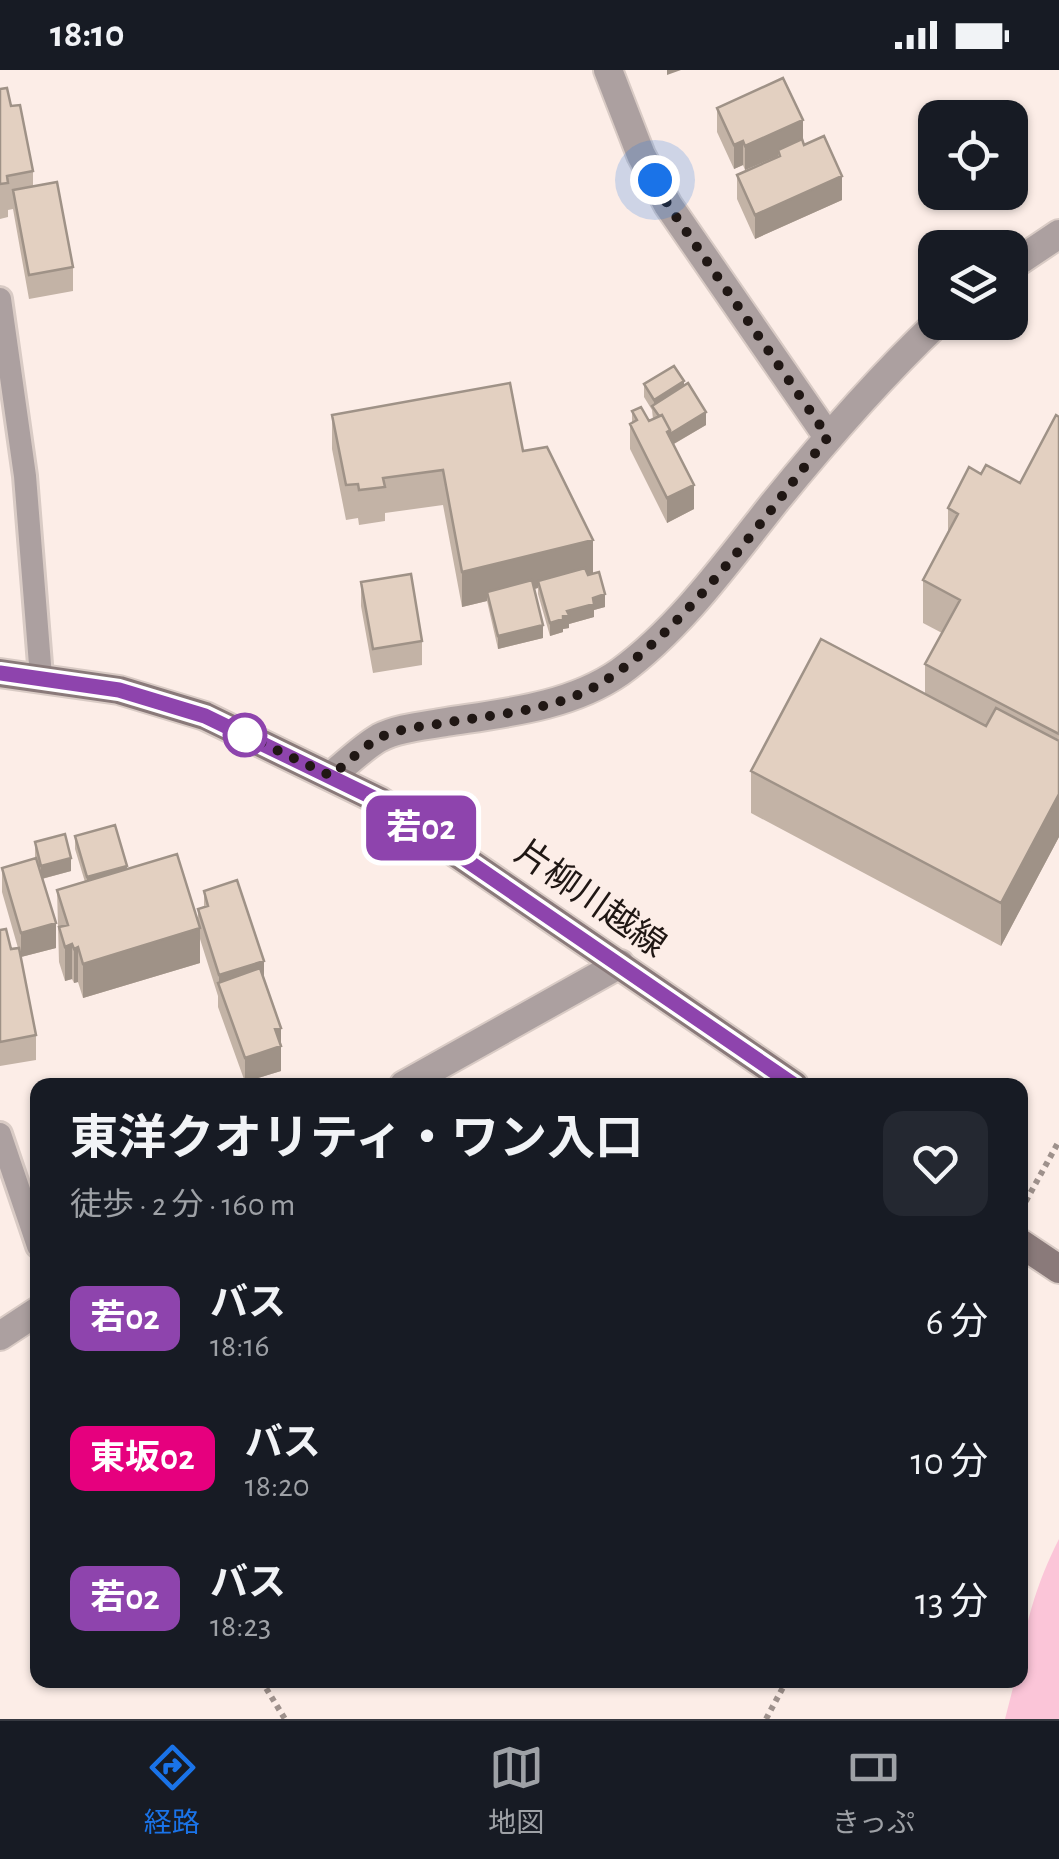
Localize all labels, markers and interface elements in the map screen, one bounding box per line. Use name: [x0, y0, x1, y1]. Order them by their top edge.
text: 18:10: [50, 16, 125, 54]
map controls: [918, 100, 1028, 340]
button: locate: [918, 100, 1028, 210]
your location: [630, 155, 680, 205]
button: layers: [918, 230, 1028, 340]
unlabelled marker: [224, 714, 266, 756]
line badge: 若02: [364, 796, 478, 860]
text: 若02: [386, 811, 456, 846]
street label: 片柳川越線: [508, 833, 673, 964]
button: heart: [883, 1111, 988, 1216]
text: 東洋クオリティ・ワン入口: [70, 1116, 643, 1164]
text: 徒歩 · 2 分 · 160 m: [70, 1189, 295, 1221]
text: バス: [210, 1285, 286, 1323]
text: 若02: [90, 1301, 160, 1336]
text: 6 分: [926, 1304, 988, 1342]
text: 18:16: [210, 1330, 270, 1362]
text: バス: [245, 1425, 321, 1463]
text: 東坂02: [90, 1441, 195, 1476]
text: 10 分: [911, 1444, 988, 1482]
text: 18:20: [245, 1470, 310, 1502]
text: バス: [210, 1565, 286, 1603]
text: 若02: [90, 1581, 160, 1616]
text: 13 分: [915, 1584, 988, 1622]
text: 18:23: [210, 1610, 271, 1642]
tab: 経路: [144, 1740, 200, 1841]
tab: 地図: [488, 1740, 544, 1841]
tab: きっぷ: [832, 1740, 915, 1841]

